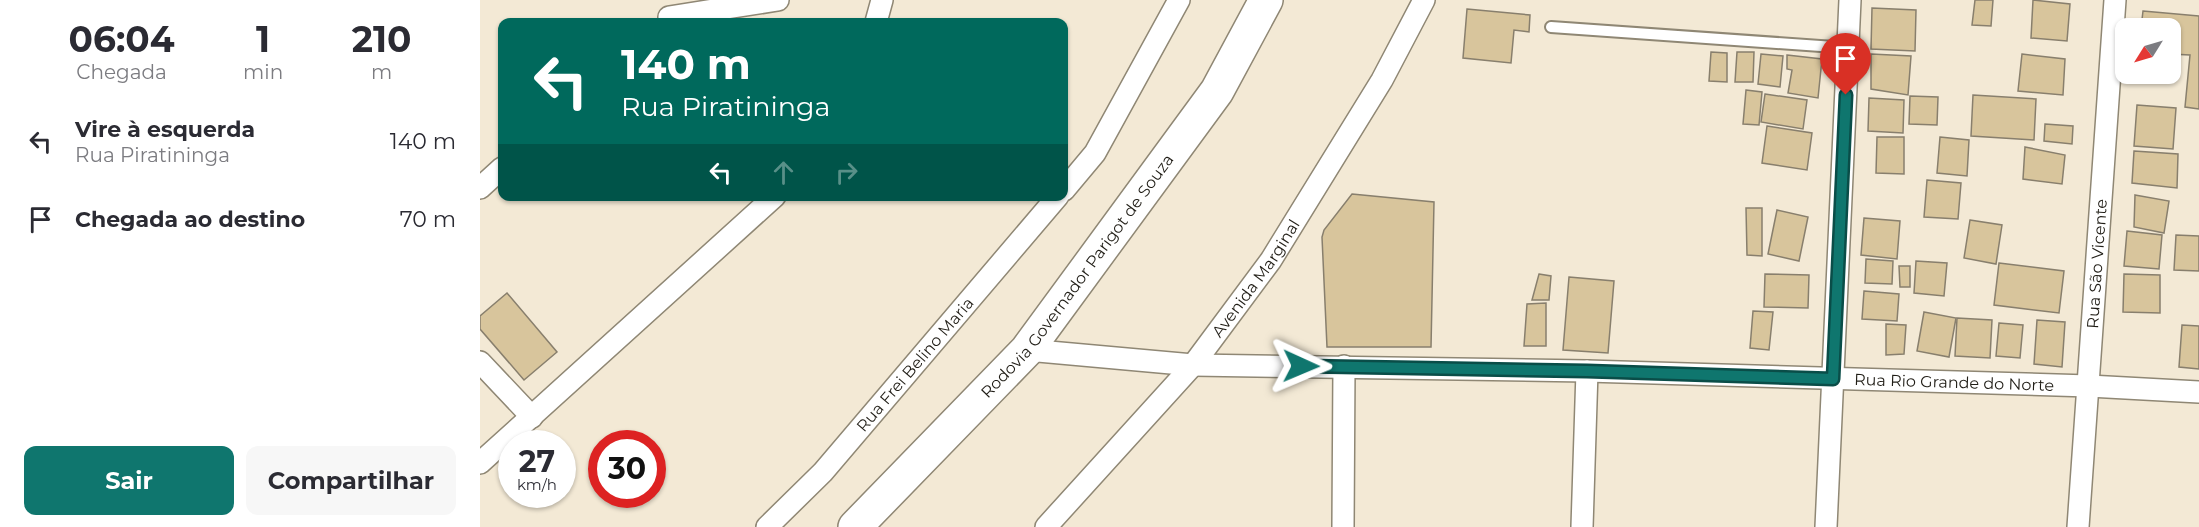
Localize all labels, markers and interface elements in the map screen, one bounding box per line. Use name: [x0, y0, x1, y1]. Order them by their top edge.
text: 06:04: [69, 17, 175, 61]
text: 1: [256, 17, 270, 61]
text: 210: [352, 17, 411, 61]
north arrow: [2115, 18, 2181, 84]
map controls: [2115, 18, 2181, 84]
pin: [1820, 33, 1871, 95]
text: 140 m: [621, 38, 751, 90]
icon: left: [522, 42, 600, 120]
icon: arrive: [1829, 42, 1862, 75]
text: Chegada: [76, 60, 167, 84]
text: min: [243, 60, 283, 84]
text: m: [371, 60, 392, 84]
text: Rua Piratininga: [621, 90, 830, 123]
text: Vire à esquerda: [75, 116, 255, 143]
icon: left: [24, 125, 57, 158]
text: 140 m: [390, 128, 456, 155]
text: Rua Piratininga: [75, 143, 230, 167]
street label: Rodovia Governador Parigot de Souza: [977, 150, 1178, 402]
icon: left: [704, 156, 737, 189]
icon: ahead: [767, 156, 800, 189]
icon: right: [830, 156, 863, 189]
street label: Rua São Vicente: [2083, 198, 2111, 329]
icon: arrive: [24, 203, 57, 236]
text: Chegada ao destino: [75, 206, 305, 233]
text: 70 m: [400, 206, 456, 233]
street label: Avenida Marginal: [1208, 216, 1304, 341]
street label: Rua Frei Belino Maria: [853, 293, 978, 436]
position arrow: [1269, 334, 1333, 398]
street label: Rua Rio Grande do Norte: [1854, 370, 2054, 395]
speed limit sign: 30: [588, 430, 666, 508]
text: 27: [519, 443, 555, 480]
button: Sair: [24, 446, 234, 515]
button: Compartilhar: [246, 446, 456, 515]
text: km/h: [517, 475, 557, 494]

